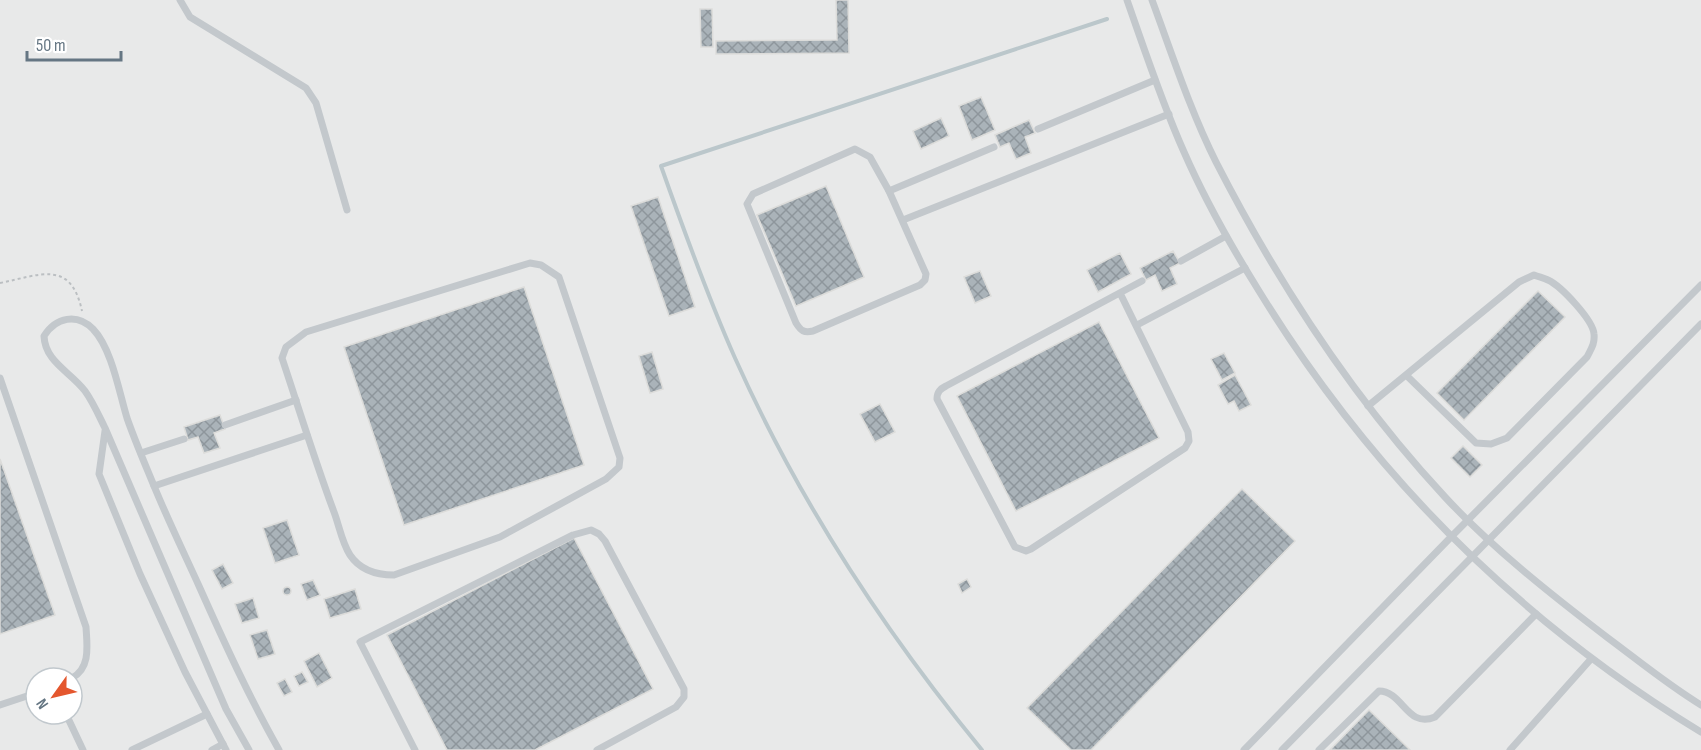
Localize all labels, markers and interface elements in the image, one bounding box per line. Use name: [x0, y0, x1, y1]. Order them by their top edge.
scale bar: [27, 24, 122, 62]
text: 50 m: [36, 35, 66, 56]
north arrow: [24, 666, 84, 726]
text: N: [33, 695, 53, 712]

